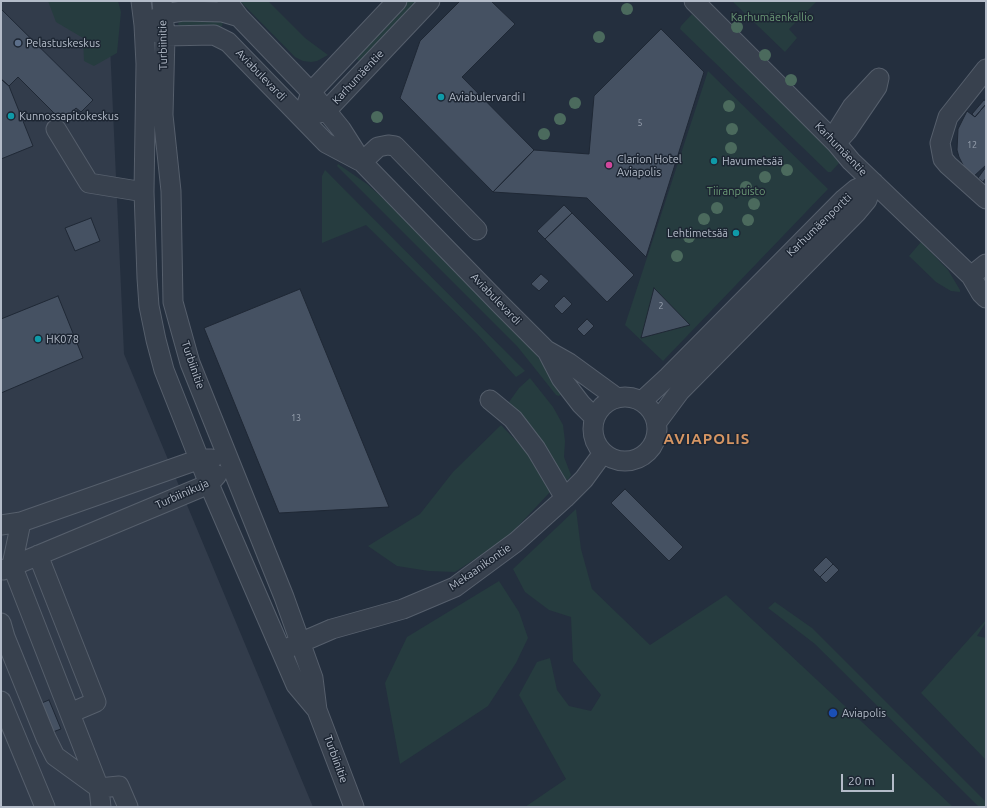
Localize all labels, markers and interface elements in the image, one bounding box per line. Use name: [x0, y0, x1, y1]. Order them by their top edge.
park label: Karhumäenkallio: [731, 10, 813, 24]
street label: Turbiinitie: [156, 20, 170, 70]
place label: Pelastuskeskus: [26, 36, 100, 50]
marker: Pelastuskeskus: [13, 38, 23, 48]
street label: Aviabulevardi: [233, 46, 289, 104]
street label: Karhumäentie: [329, 47, 387, 107]
place label: Aviabulervardi I: [449, 90, 525, 104]
marker: Aviabulervardi I: [436, 92, 446, 102]
place label: Kunnossapitokeskus: [19, 109, 119, 123]
marker: Kunnossapitokeskus: [6, 111, 16, 121]
house number: 5: [637, 118, 643, 128]
street label: Karhumäentie: [812, 119, 870, 179]
house number: 12: [967, 140, 977, 150]
place label: Clarion Hotel Aviapolis: [617, 152, 682, 178]
place label: Havumetsää: [722, 154, 783, 168]
marker: Havumetsää: [709, 156, 719, 166]
marker: Clarion Hotel Aviapolis: [604, 160, 614, 170]
park label: Tiiranpuisto: [707, 184, 765, 198]
street label: Karhumäenportti: [784, 191, 854, 259]
place label: Lehtimetsää: [667, 226, 728, 240]
marker: Lehtimetsää: [731, 228, 741, 238]
street label: Aviabulevardi: [468, 270, 524, 328]
house number: 2: [658, 301, 664, 311]
place label: HK078: [46, 332, 79, 346]
marker: HK078: [33, 334, 43, 344]
street label: Turbiinitie: [179, 339, 207, 391]
house number: 13: [291, 413, 301, 423]
district label: AVIAPOLIS: [664, 430, 750, 448]
street label: Turbiinikuja: [153, 476, 211, 512]
street label: Mekaanikontie: [446, 541, 514, 593]
place label: Aviapolis: [842, 706, 886, 720]
marker: Aviapolis: [827, 707, 839, 719]
street label: Turbiinitie: [321, 733, 351, 785]
scale bar: [843, 766, 896, 792]
text: 20 m: [848, 774, 875, 787]

